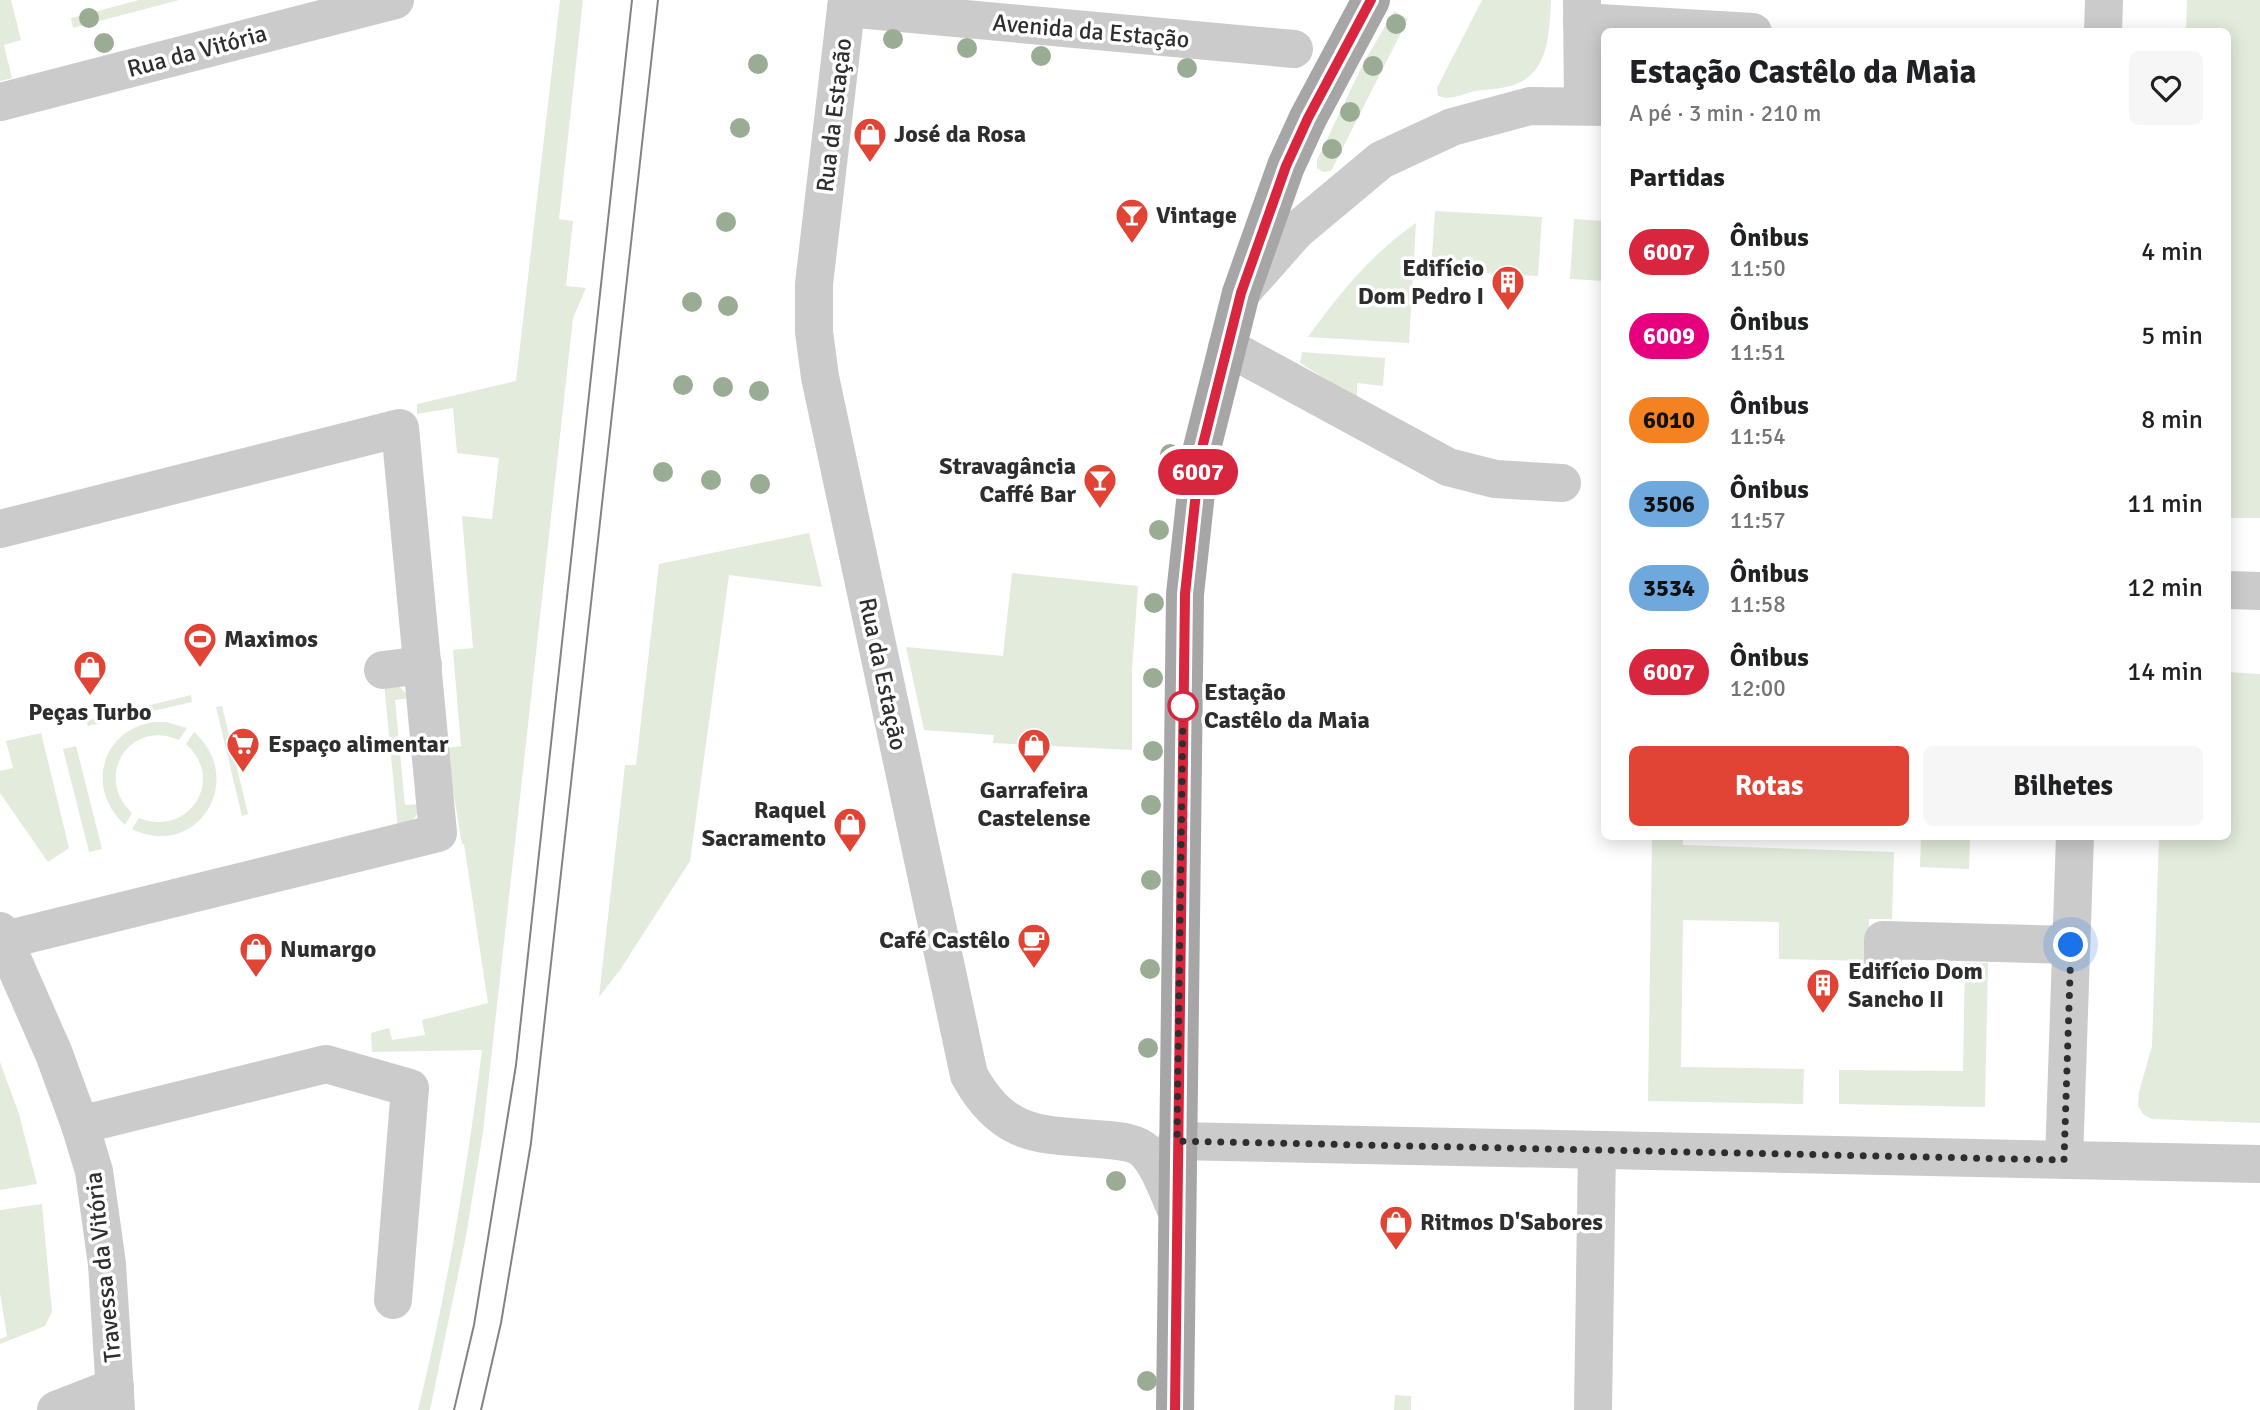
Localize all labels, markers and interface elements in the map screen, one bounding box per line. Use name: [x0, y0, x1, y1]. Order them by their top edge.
street label: Avenida da Estação: [991, 7, 1191, 55]
street label: Rua da Vitória: [124, 18, 270, 84]
street label: Rua da Estação: [810, 36, 858, 194]
button: heart: [2129, 51, 2203, 125]
text: Estação Castêlo da Maia: [1629, 52, 1976, 93]
text: A pé · 3 min · 210 m: [1629, 99, 1821, 128]
shop icon: José da Rosa: [851, 115, 889, 164]
place label: José da Rosa: [894, 119, 1026, 149]
text: Partidas: [1629, 162, 1725, 194]
bar icon: Vintage: [1113, 196, 1151, 245]
place label: Vintage: [1156, 200, 1237, 230]
text: Ônibus: [1730, 222, 1809, 254]
text: 4 min: [2141, 236, 2203, 268]
text: 6007: [1643, 237, 1695, 267]
place label: Edifício Dom Pedro I: [1358, 253, 1484, 311]
text: 11:50: [1730, 254, 1786, 283]
building icon: Edifício Dom Pedro I: [1489, 263, 1527, 312]
text: Ônibus: [1730, 306, 1809, 338]
text: 5 min: [2141, 320, 2203, 352]
text: 6009: [1643, 321, 1695, 351]
text: 11:51: [1730, 338, 1786, 367]
text: Ônibus: [1730, 390, 1809, 422]
text: 8 min: [2141, 404, 2203, 436]
text: 6010: [1643, 405, 1695, 435]
text: 11:54: [1730, 422, 1786, 451]
line badge: 6007: [1149, 449, 1247, 495]
place label: Stravagância Caffé Bar: [939, 451, 1076, 509]
text: 6007: [1172, 457, 1224, 487]
bar icon: Stravagância Caffé Bar: [1081, 461, 1119, 510]
text: Ônibus: [1730, 474, 1809, 506]
text: 11 min: [2127, 488, 2203, 520]
text: 3506: [1643, 489, 1695, 519]
text: 11:57: [1730, 506, 1786, 535]
text: Ônibus: [1730, 558, 1809, 590]
text: 12 min: [2127, 572, 2203, 604]
text: 3534: [1643, 573, 1695, 603]
text: 11:58: [1730, 590, 1786, 619]
street label: Rua da Estação: [852, 595, 914, 753]
sports icon: Maximos: [181, 620, 219, 669]
place label: Maximos: [224, 624, 318, 654]
text: Ônibus: [1730, 642, 1809, 674]
shop icon: Peças Turbo: [71, 648, 109, 697]
text: 14 min: [2127, 656, 2203, 688]
text: 6007: [1643, 657, 1695, 687]
text: 12:00: [1730, 674, 1786, 703]
place label: Estação Castêlo da Maia: [1204, 677, 1370, 735]
marker: Estação Castêlo da Maia: [1168, 691, 1198, 721]
place label: Peças Turbo: [28, 697, 152, 727]
supermarket icon: Espaço alimentar: [224, 725, 262, 774]
shop icon: Garrafeira Castelense: [1015, 726, 1053, 775]
place label: Espaço alimentar: [268, 729, 449, 759]
button: Rotas: [1629, 746, 1909, 826]
button: Bilhetes: [1923, 746, 2203, 826]
place label: Garrafeira Castelense: [977, 775, 1091, 833]
place label: Raquel Sacramento: [702, 795, 826, 853]
shop icon: Raquel Sacramento: [831, 805, 869, 854]
cafe icon: Café Castêlo: [1015, 921, 1053, 970]
place label: Café Castêlo: [879, 925, 1010, 955]
your location: [2053, 927, 2088, 962]
shop icon: Numargo: [237, 930, 275, 979]
place label: Numargo: [280, 934, 376, 964]
place label: Edifício Dom Sancho II: [1848, 956, 1983, 1014]
building icon: Edifício Dom Sancho II: [1804, 966, 1842, 1015]
street label: Travessa da Vitória: [78, 1170, 128, 1364]
shop icon: Ritmos D'Sabores: [1377, 1203, 1415, 1252]
place label: Ritmos D'Sabores: [1420, 1207, 1603, 1237]

